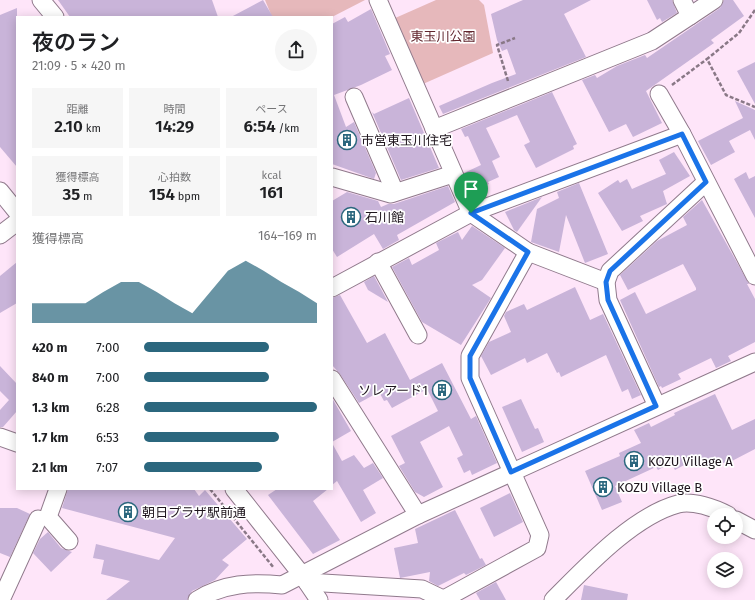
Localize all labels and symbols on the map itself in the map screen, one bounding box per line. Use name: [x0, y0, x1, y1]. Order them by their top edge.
park label: 東玉川公園: [410, 29, 476, 44]
building icon: 市営東玉川住宅: [336, 129, 358, 151]
place label: 市営東玉川住宅: [361, 133, 452, 148]
pin: [454, 172, 488, 213]
building icon: 石川館: [340, 206, 362, 228]
place label: 石川館: [365, 210, 404, 225]
building icon: ソレアード1: [431, 379, 453, 401]
place label: ソレアード1: [358, 383, 428, 398]
building icon: KOZU Village A: [623, 450, 645, 472]
place label: KOZU Village A: [648, 454, 733, 469]
building icon: KOZU Village B: [592, 476, 614, 498]
place label: KOZU Village B: [617, 480, 702, 495]
building icon: 朝日プラザ駅前通: [117, 501, 139, 523]
place label: 朝日プラザ駅前通: [142, 505, 246, 520]

